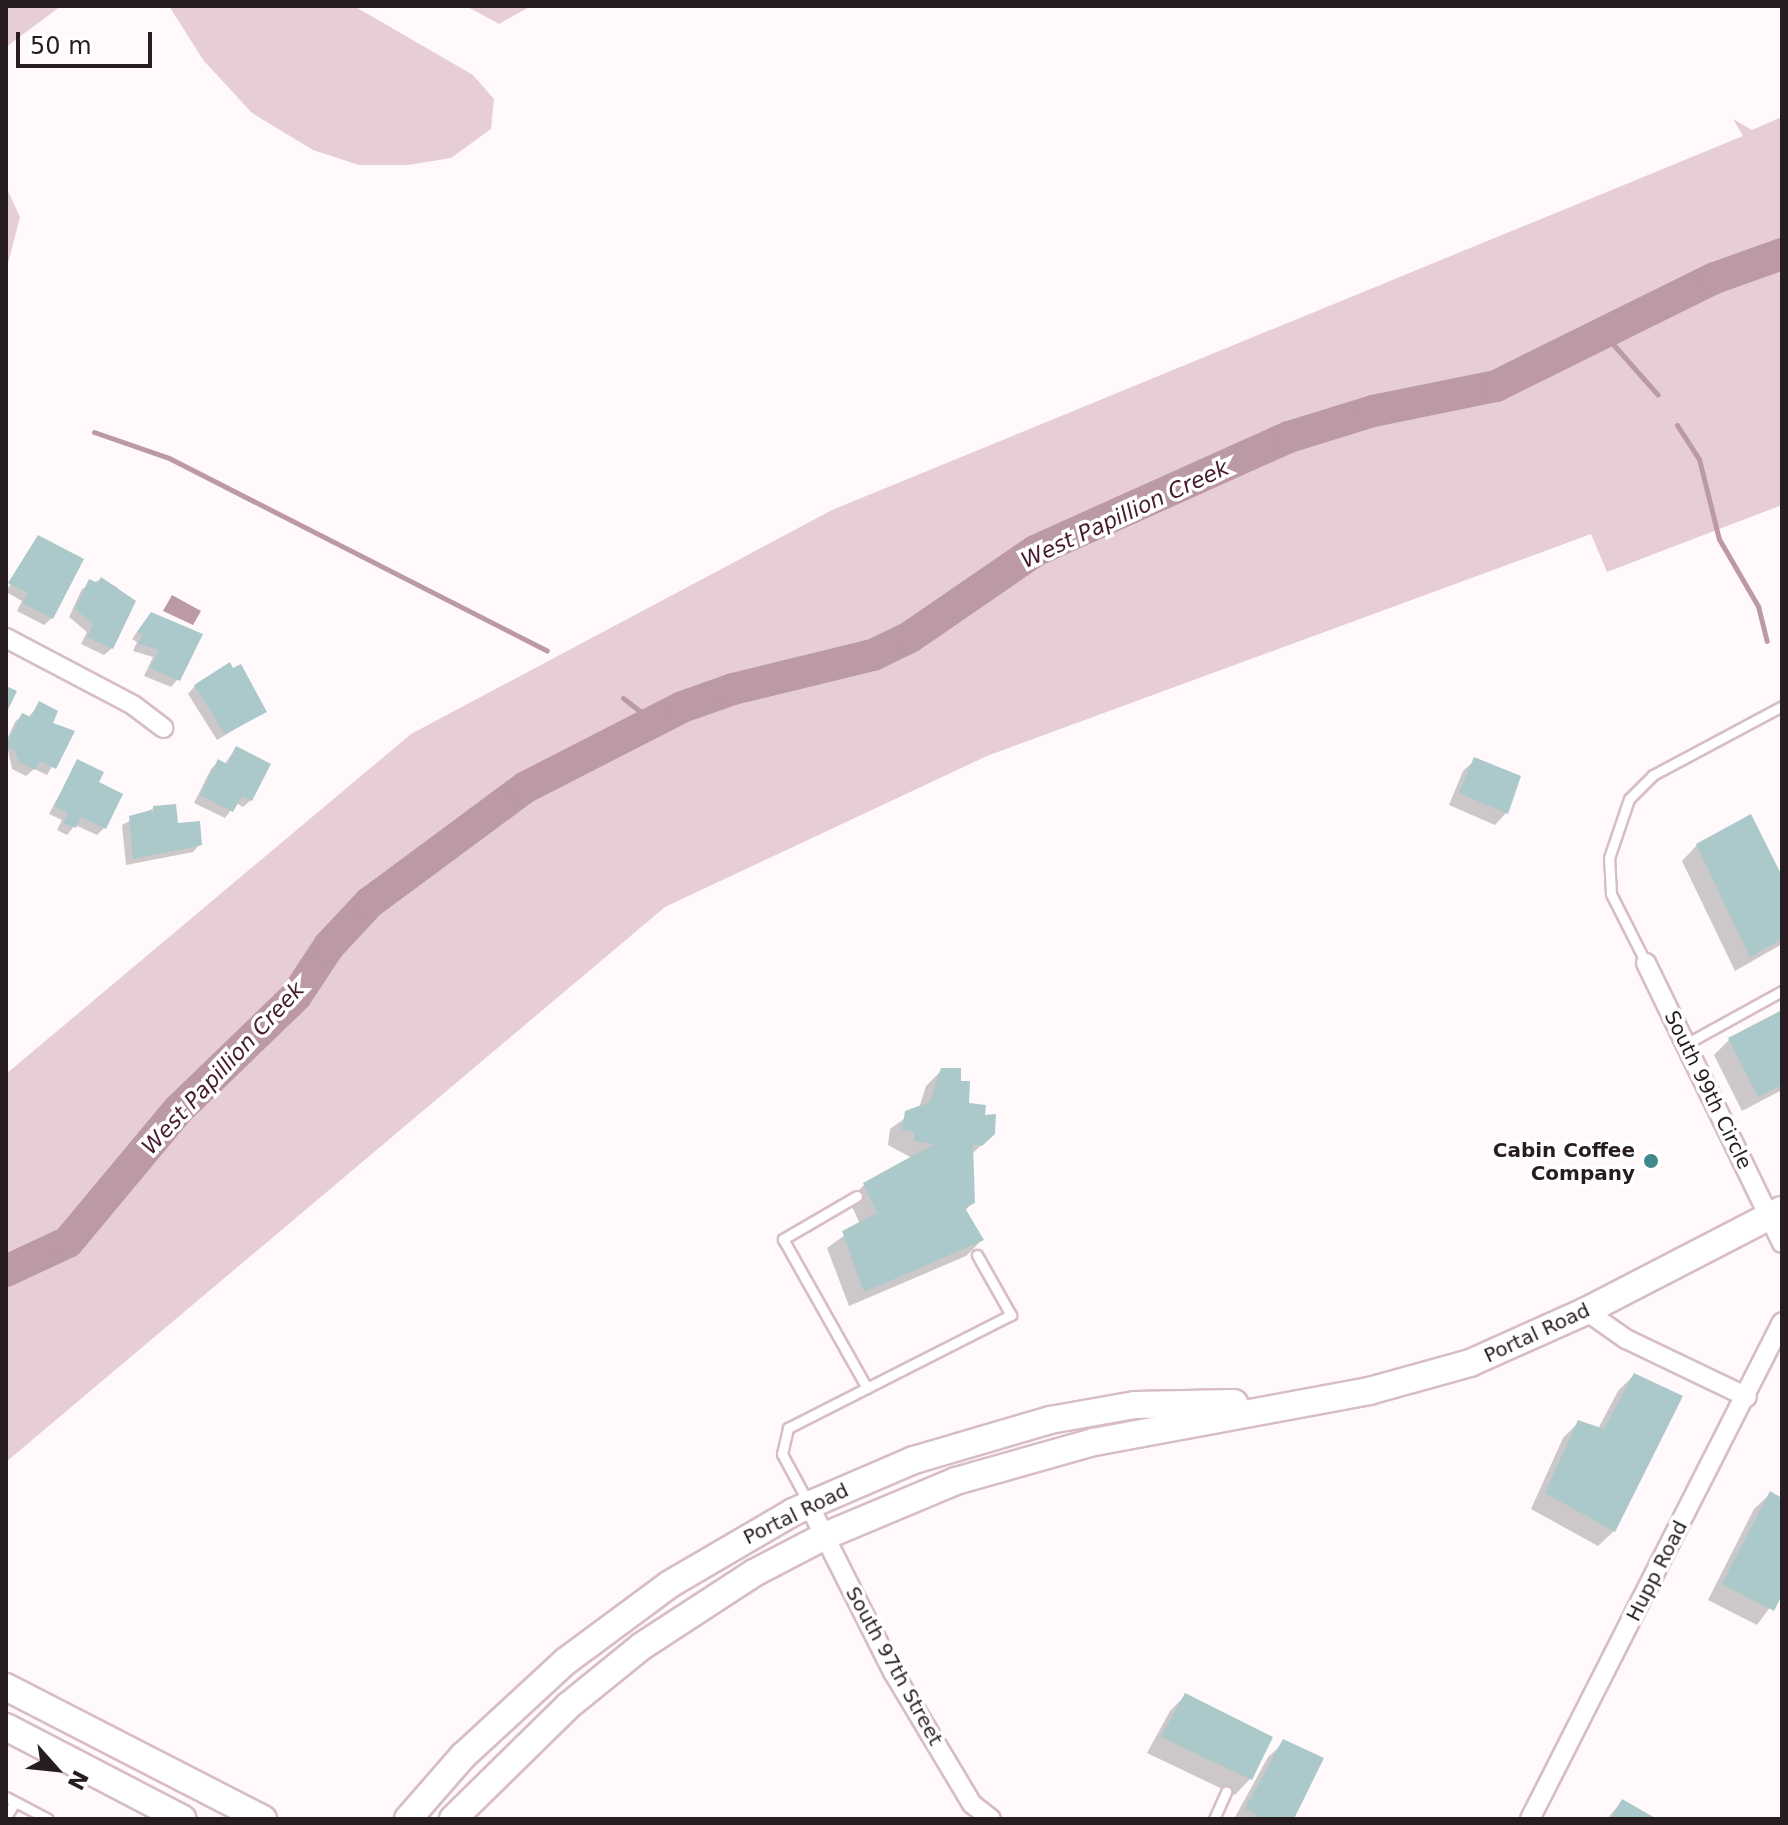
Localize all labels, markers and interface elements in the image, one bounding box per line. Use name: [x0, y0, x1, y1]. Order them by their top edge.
scale bar: [20, 16, 156, 66]
text: 50 m: [30, 32, 92, 60]
water label: West Papillion Creek: [1017, 454, 1233, 574]
water label: West Papillion Creek: [136, 976, 310, 1160]
street label: South 99th Circle: [1659, 1007, 1757, 1173]
place label: Cabin Coffee Company: [1493, 1138, 1635, 1185]
marker: Cabin Coffee Company: [1642, 1152, 1660, 1170]
street label: Portal Road: [1480, 1298, 1594, 1368]
street label: Portal Road: [740, 1478, 852, 1550]
street label: Hupp Road: [1621, 1517, 1693, 1625]
street label: South 97th Street: [840, 1583, 948, 1749]
north arrow: [16, 1729, 96, 1809]
text: N: [63, 1766, 93, 1794]

